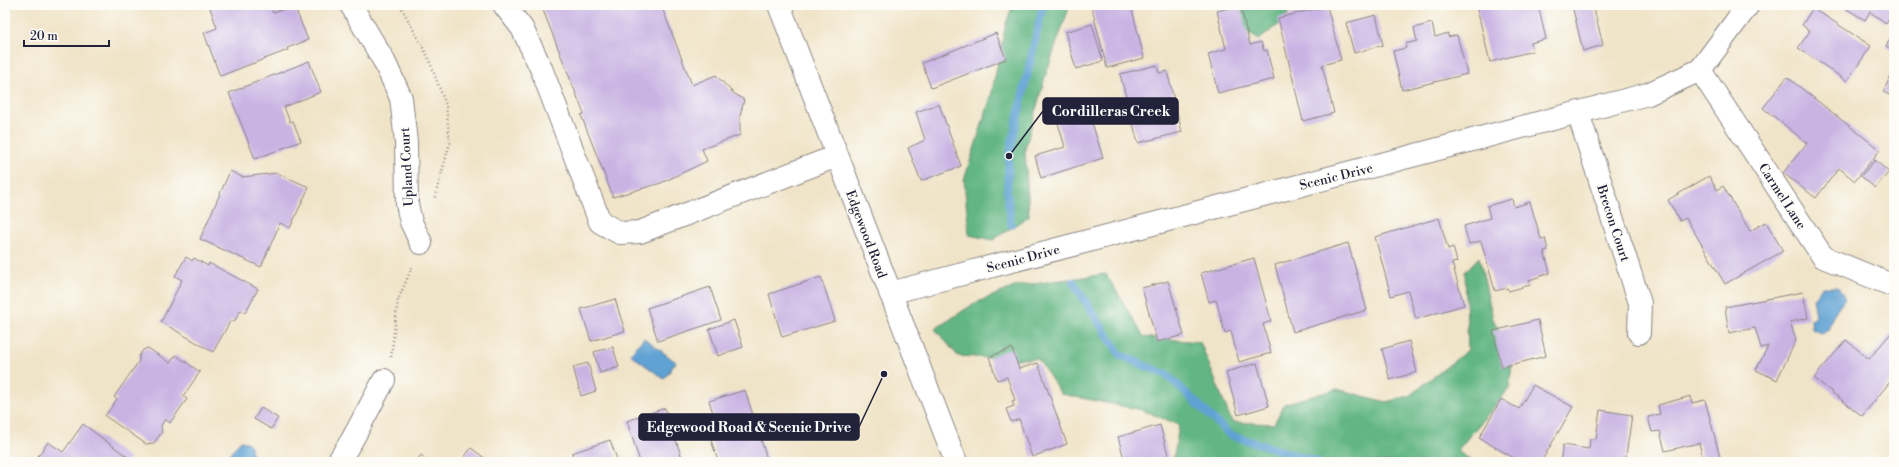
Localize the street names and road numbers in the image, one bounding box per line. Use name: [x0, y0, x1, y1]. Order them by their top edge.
street label: Upland Court: [397, 127, 417, 207]
street label: Scenic Drive: [1298, 160, 1375, 194]
street label: Carmel Lane: [1755, 161, 1810, 233]
street label: Brecon Court: [1593, 182, 1633, 264]
street label: Edgewood Road: [842, 188, 890, 281]
street label: Scenic Drive: [985, 241, 1062, 276]

